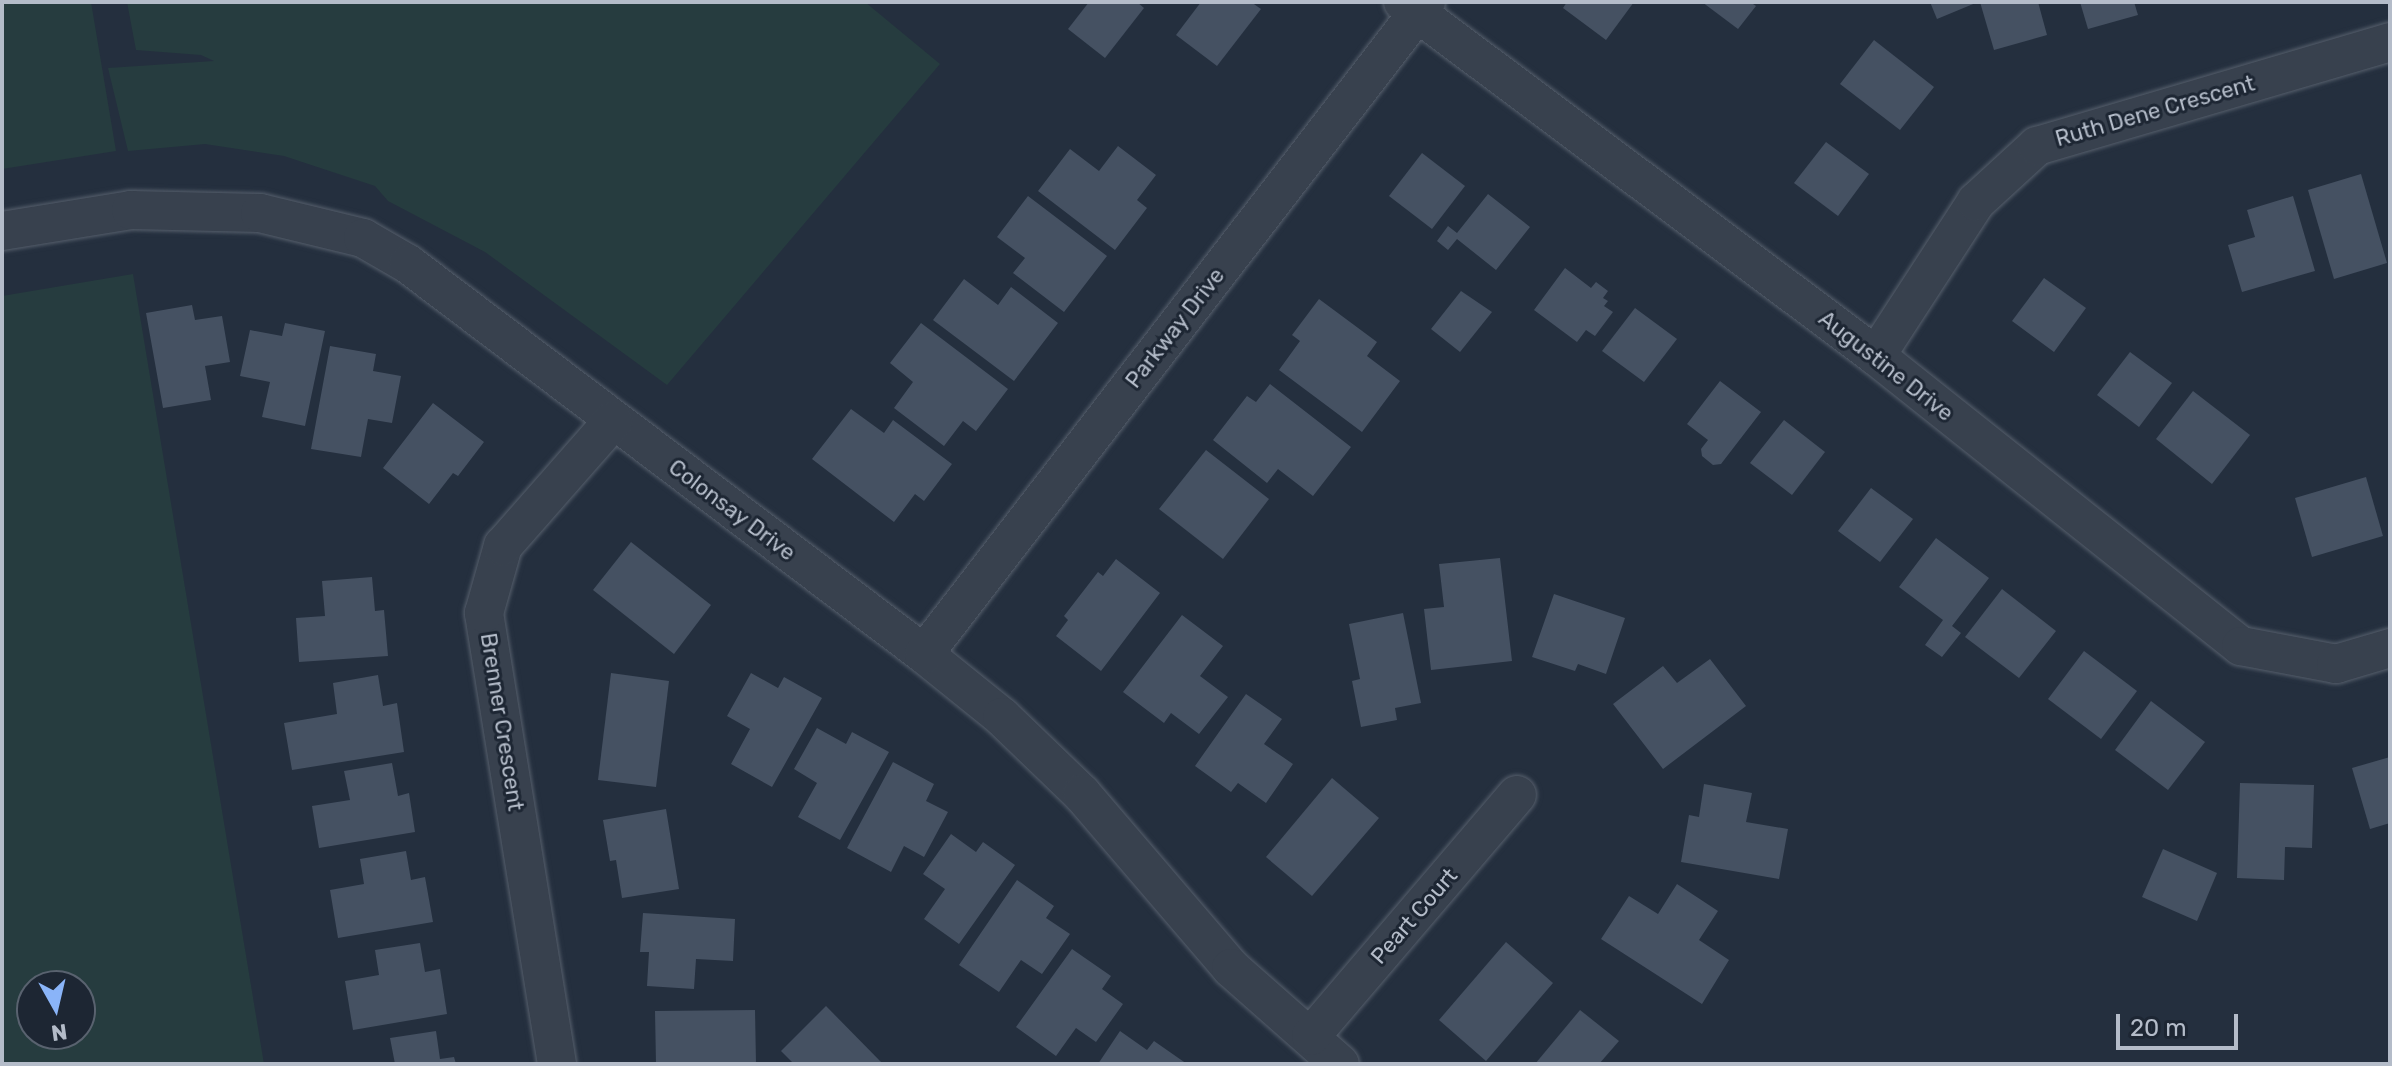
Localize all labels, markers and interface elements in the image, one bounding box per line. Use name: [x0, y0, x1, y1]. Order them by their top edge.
street label: Ruth Dene Crescent: [2052, 70, 2258, 152]
street label: Parkway Drive: [1120, 263, 1230, 393]
street label: Augustine Drive: [1814, 305, 1958, 427]
street label: Colonsay Drive: [663, 454, 801, 566]
street label: Brenner Crescent: [475, 631, 529, 813]
street label: Peart Court: [1365, 863, 1463, 969]
north arrow: [16, 970, 96, 1050]
scale bar: [2120, 998, 2242, 1048]
text: 20 m: [2130, 1014, 2187, 1042]
text: N: [49, 1018, 69, 1047]

